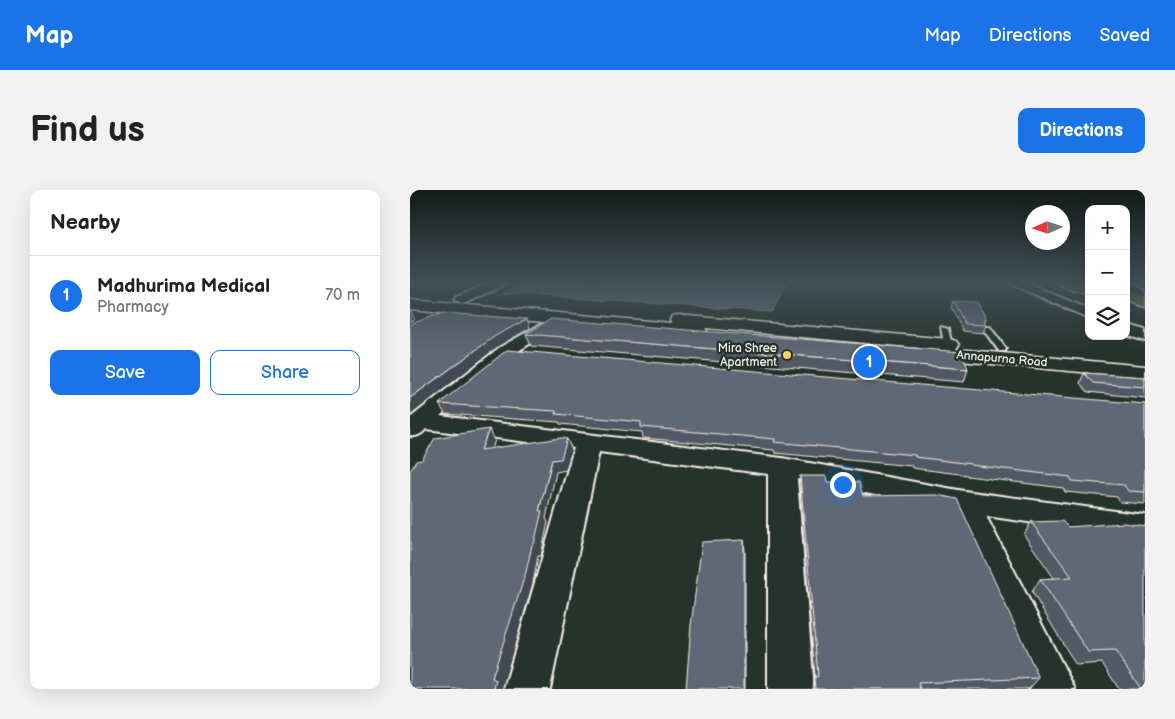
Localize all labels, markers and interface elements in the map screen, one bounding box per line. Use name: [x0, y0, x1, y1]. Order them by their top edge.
text: Map: [25, 21, 73, 50]
text: Map: [925, 25, 961, 46]
text: Directions: [989, 25, 1071, 46]
text: Saved: [1099, 25, 1150, 46]
button: Directions: [1018, 108, 1145, 153]
text: Find us: [30, 109, 145, 152]
north arrow: [1025, 205, 1070, 250]
map controls: [1085, 205, 1130, 340]
button: +: [1085, 205, 1130, 250]
text: Nearby: [50, 210, 120, 235]
button: −: [1085, 250, 1130, 295]
text: Madhurima Medical: [97, 275, 270, 298]
text: 1: [63, 286, 69, 305]
text: 70 m: [325, 286, 360, 305]
button: layers: [1085, 295, 1130, 340]
text: Pharmacy: [97, 298, 169, 317]
place label: Mira Shree Apartment: [718, 341, 777, 370]
pin: 1: [853, 343, 885, 381]
street label: Annapurna Road: [956, 348, 1048, 370]
marker: Mira Shree Apartment: [781, 349, 793, 361]
button: Save: [50, 350, 200, 395]
button: Share: [210, 350, 360, 395]
your location: [830, 472, 856, 498]

